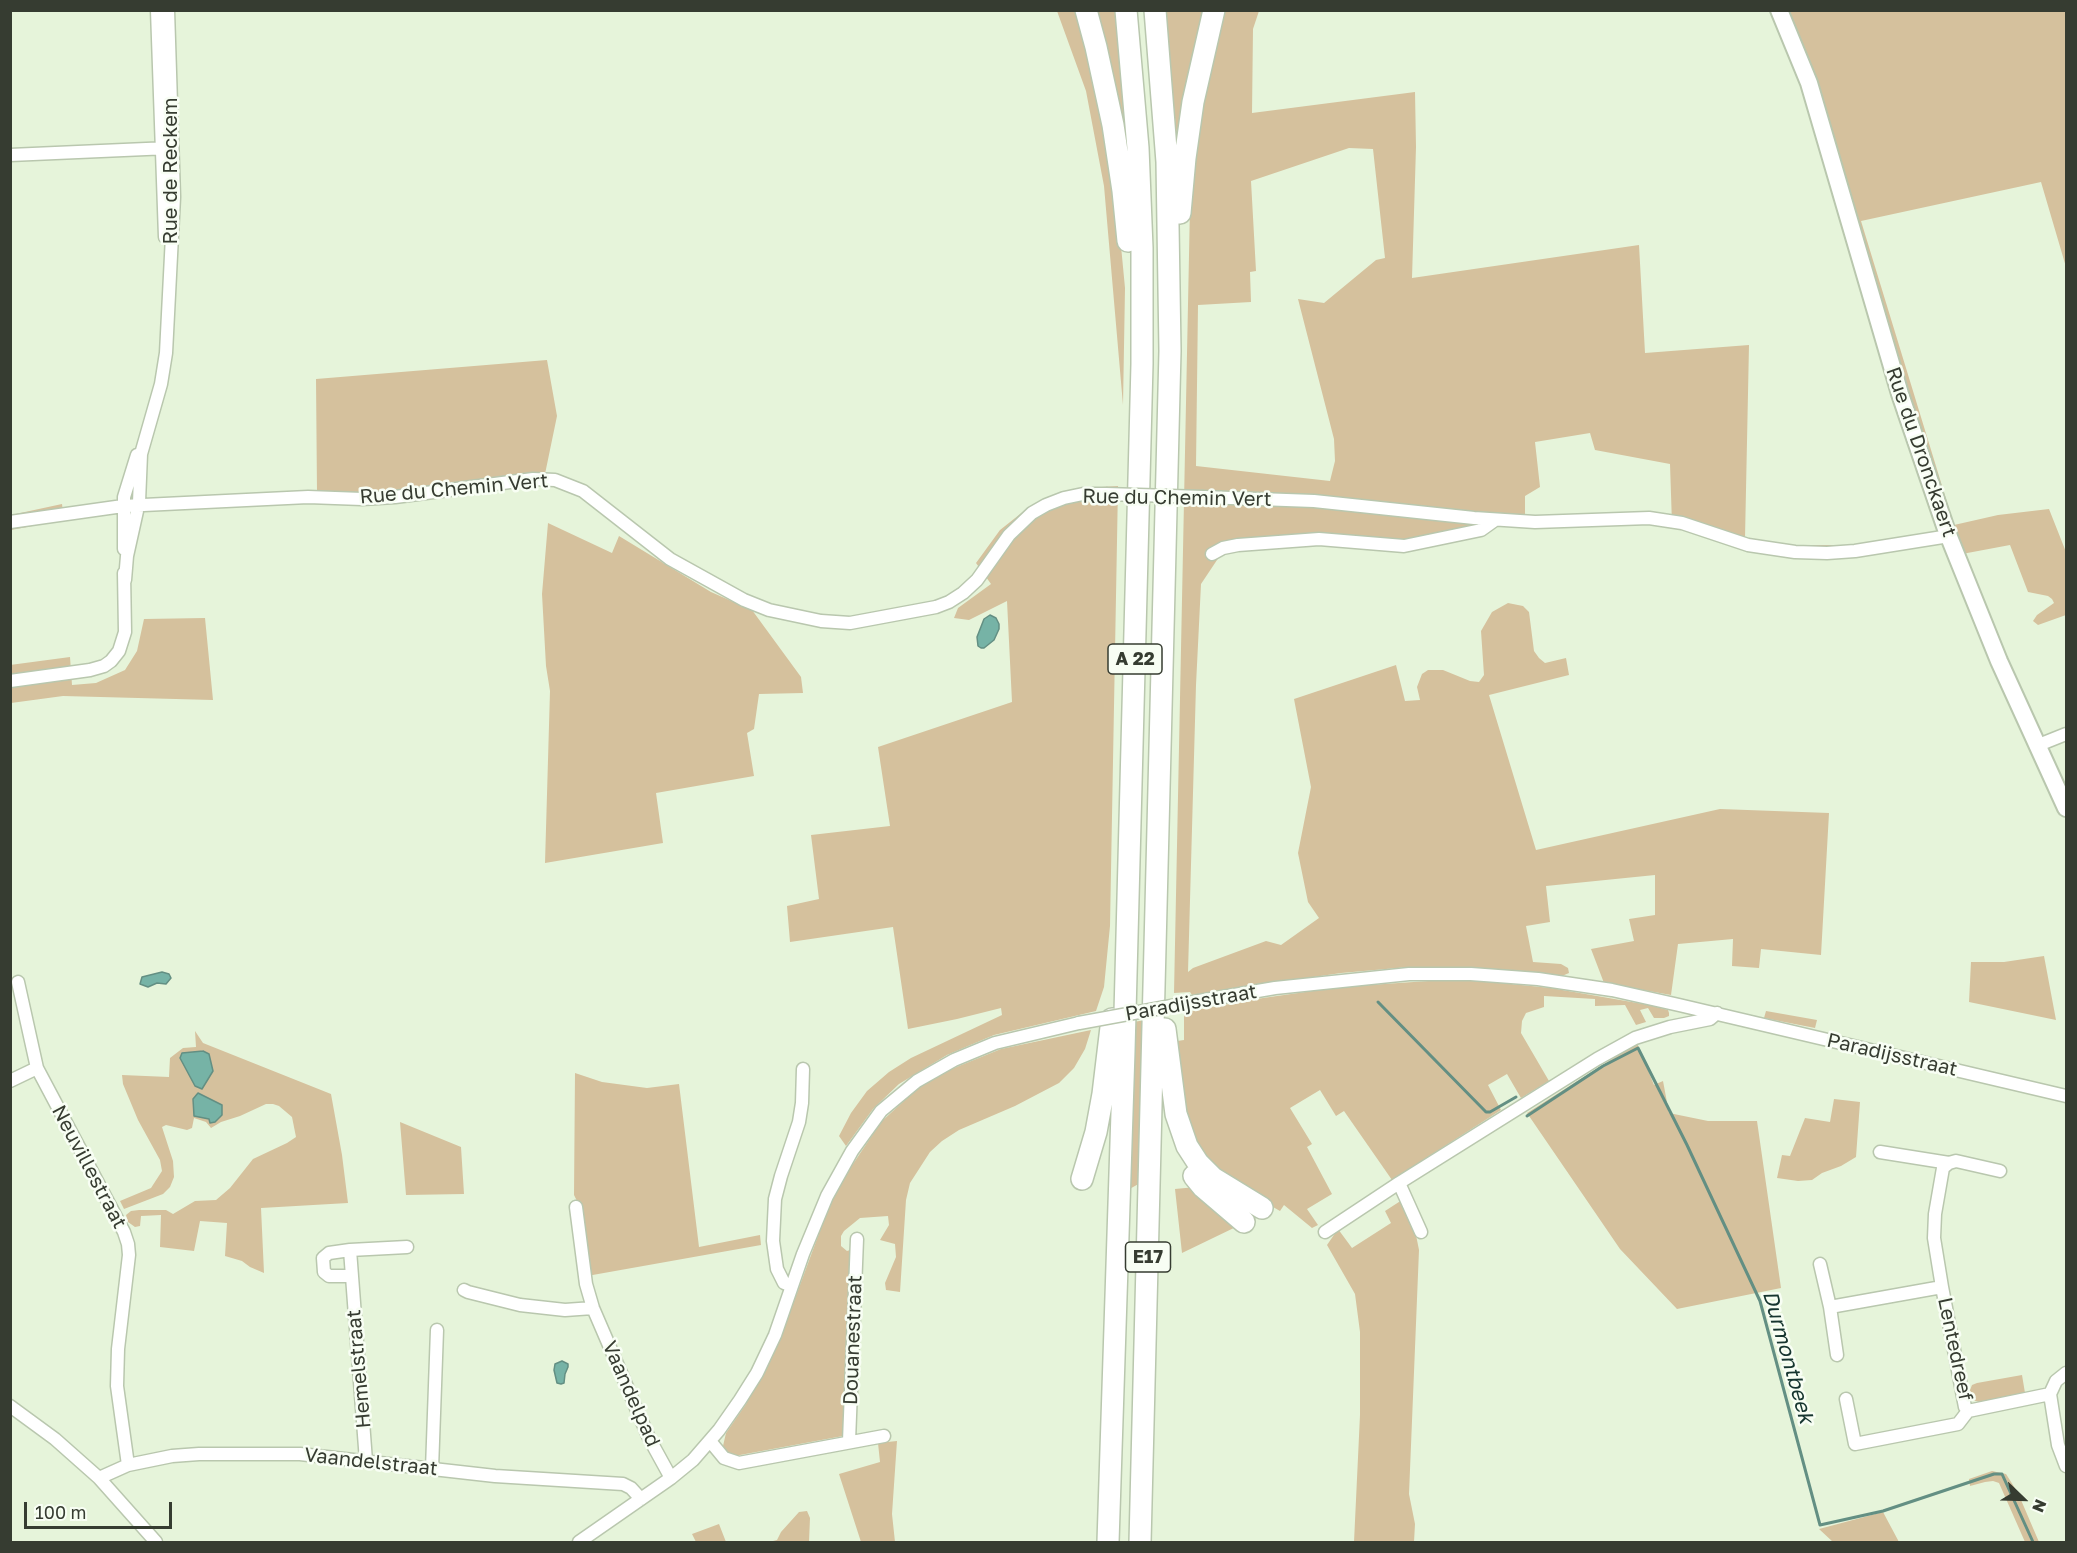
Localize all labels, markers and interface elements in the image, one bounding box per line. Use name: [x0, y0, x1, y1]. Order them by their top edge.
street label: Rue de Reckem: [159, 98, 183, 244]
street label: Rue du Dronckaert: [1881, 364, 1961, 540]
street label: Rue du Chemin Vert: [359, 469, 549, 509]
street label: Rue du Chemin Vert: [1082, 484, 1272, 512]
road number: A 22: [1108, 644, 1162, 674]
street label: Paradijsstraat: [1123, 980, 1259, 1026]
street label: Paradijsstraat: [1824, 1028, 1960, 1082]
street label: Neuvillestraat: [46, 1101, 132, 1233]
road number: E17: [1126, 1242, 1170, 1272]
street label: Douanestraat: [839, 1275, 867, 1405]
water label: Durmontbeek: [1757, 1288, 1819, 1426]
street label: Lentedreef: [1932, 1295, 1978, 1403]
street label: Hemelstraat: [342, 1309, 376, 1429]
street label: Vaandelpad: [597, 1337, 665, 1451]
street label: Vaandelstraat: [303, 1443, 439, 1481]
north arrow: [1993, 1469, 2053, 1529]
scale bar: [27, 1490, 176, 1528]
text: N: [2028, 1497, 2051, 1516]
text: 100 m: [35, 1501, 86, 1523]

